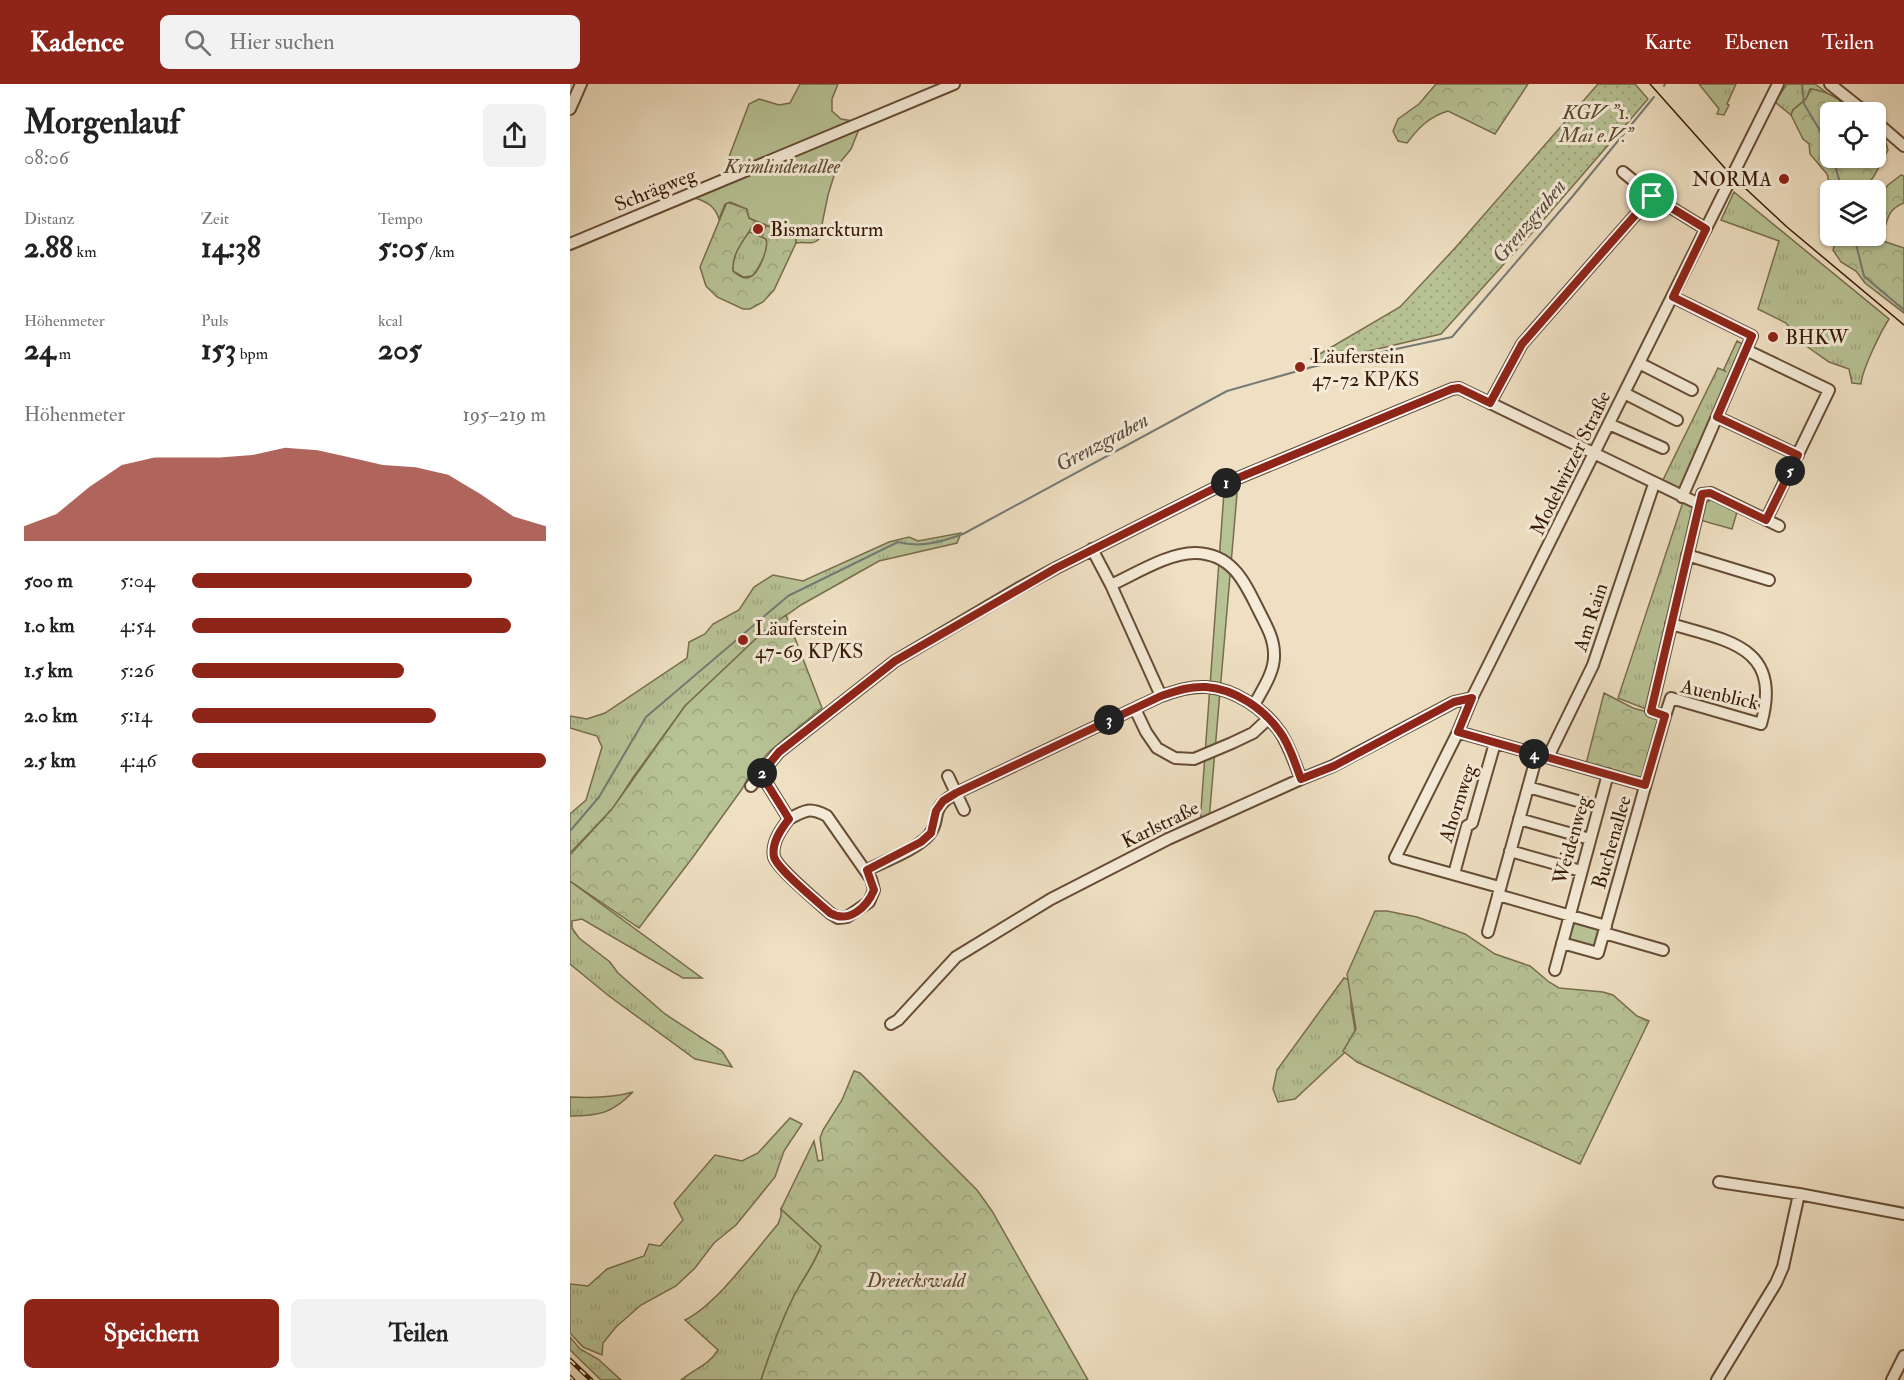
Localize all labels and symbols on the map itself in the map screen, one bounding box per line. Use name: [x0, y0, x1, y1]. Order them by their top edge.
park label: KGV "1. Mai e.V.": [1558, 100, 1635, 148]
park label: Krimlindenallee: [723, 154, 841, 179]
street label: Schrägweg: [611, 161, 701, 217]
place label: NORMA: [1692, 167, 1772, 192]
pin: [1626, 170, 1677, 221]
marker: NORMA: [1777, 172, 1791, 186]
water label: Grenzgraben: [1486, 174, 1572, 269]
place label: Bismarckturm: [770, 217, 884, 242]
marker: Bismarckturm: [751, 222, 765, 236]
place label: BHKW: [1785, 325, 1849, 350]
marker: BHKW: [1766, 330, 1780, 344]
place label: Läuferstein 47-72 KP/KS: [1312, 344, 1419, 392]
marker: Läuferstein 47-72 KP/KS: [1293, 360, 1307, 374]
street label: Modelwitzer Straße: [1525, 387, 1616, 540]
water label: Grenzgraben: [1051, 407, 1153, 478]
pin: 5: [1775, 456, 1805, 486]
pin: 1: [1211, 468, 1241, 498]
street label: Am Rain: [1567, 580, 1613, 656]
place label: Läuferstein 47-69 KP/KS: [755, 616, 863, 664]
marker: Läuferstein 47-69 KP/KS: [736, 633, 750, 647]
street label: Auenblick: [1677, 673, 1762, 716]
pin: 3: [1094, 705, 1124, 735]
pin: 4: [1519, 739, 1549, 769]
pin: 2: [747, 758, 777, 788]
street label: Ahornweg: [1433, 760, 1482, 846]
street label: Weidenweg: [1547, 792, 1596, 888]
street label: Buchenallee: [1586, 793, 1637, 892]
street label: Karlstraße: [1118, 795, 1203, 854]
park label: Dreieckswald: [866, 1268, 967, 1293]

